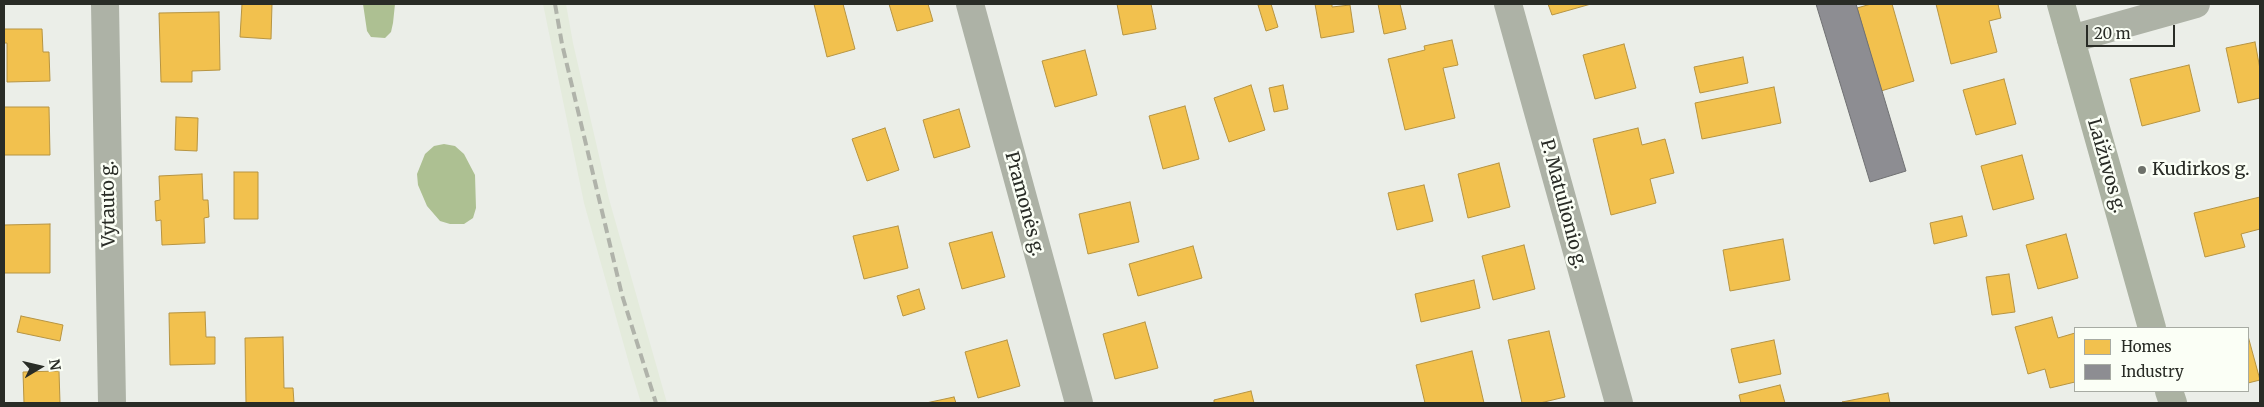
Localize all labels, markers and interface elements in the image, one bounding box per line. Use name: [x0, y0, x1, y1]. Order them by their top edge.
scale bar: [2089, 15, 2178, 47]
text: 20 m: [2094, 24, 2131, 43]
street label: Laižuvos g.: [2082, 116, 2130, 216]
street label: P. Matulionio g.: [1535, 137, 1591, 271]
street label: Pramonės g.: [1000, 149, 1048, 259]
place label: Kudirkos g.: [2152, 159, 2250, 181]
street label: Vytauto g.: [97, 161, 121, 247]
marker: Kudirkos g.: [2136, 164, 2148, 176]
legend: [2074, 327, 2249, 392]
text: Homes: [2121, 337, 2172, 356]
north arrow: [15, 342, 65, 392]
text: N: [45, 358, 65, 372]
text: Industry: [2121, 362, 2184, 381]

